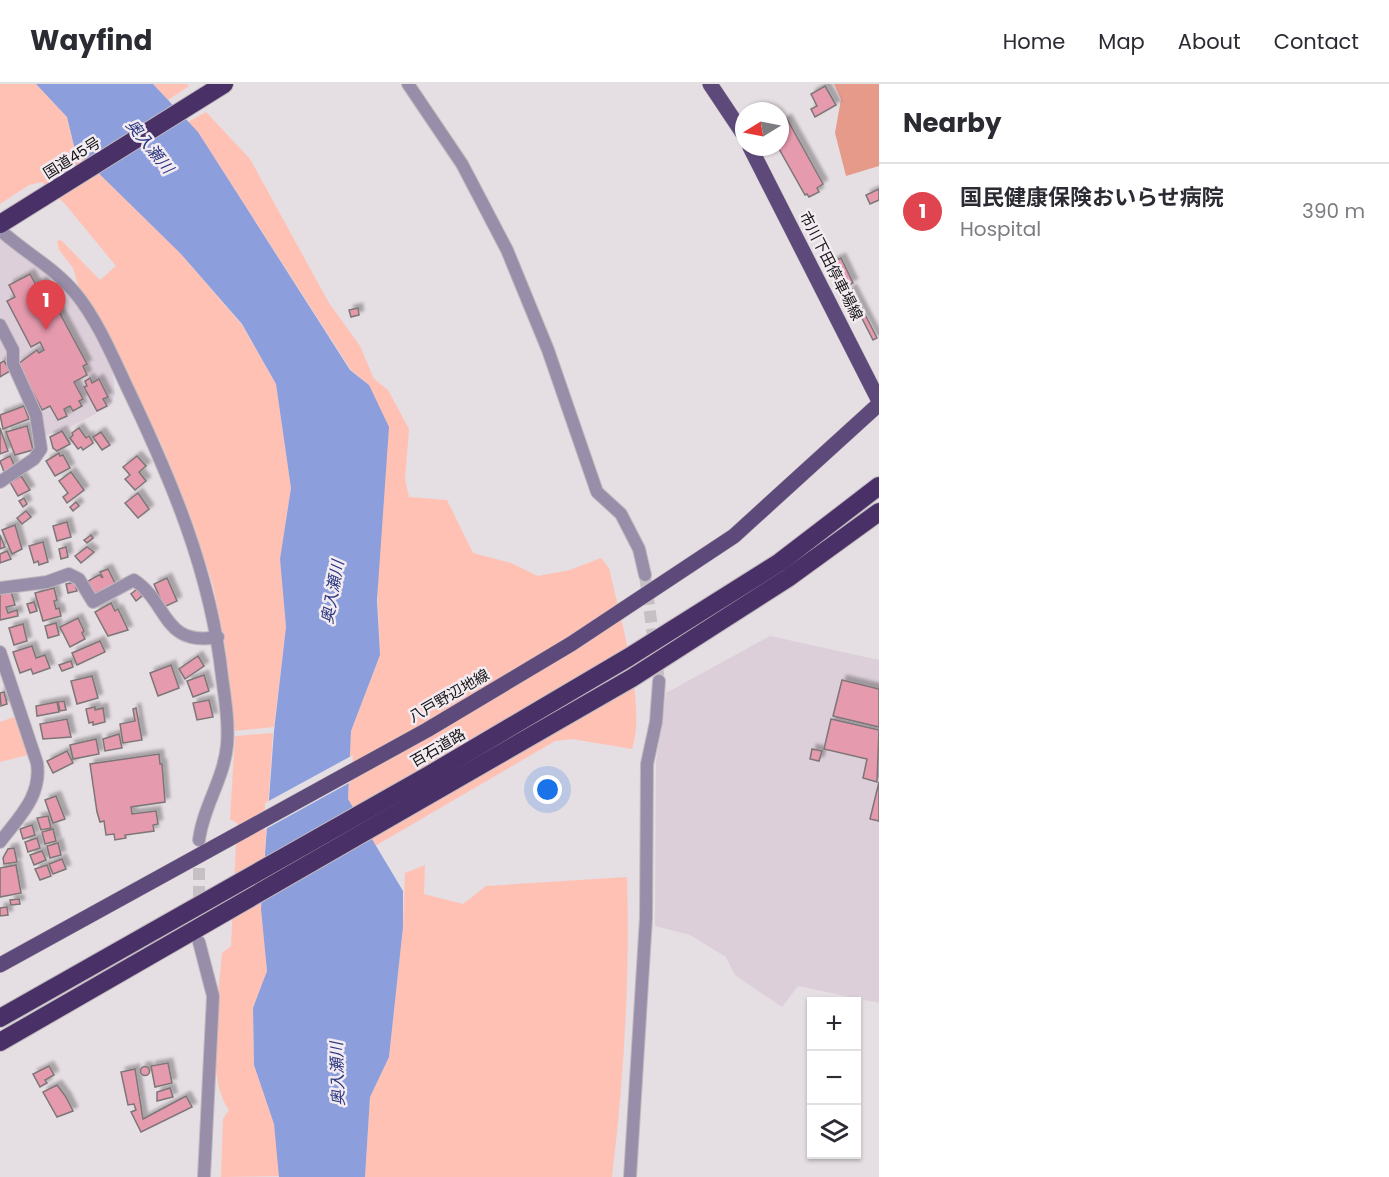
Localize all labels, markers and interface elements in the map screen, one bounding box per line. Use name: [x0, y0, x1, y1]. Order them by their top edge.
text: Wayfind: [30, 21, 152, 60]
text: Home: [1003, 27, 1065, 56]
text: Map: [1098, 27, 1145, 56]
text: About: [1178, 27, 1241, 56]
text: Contact: [1274, 27, 1359, 56]
north arrow: [735, 102, 789, 156]
text: Nearby: [903, 105, 1001, 141]
water label: 奥入瀬川: [121, 114, 180, 180]
street label: 国道45号: [39, 132, 104, 183]
text: 国民健康保険おいらせ病院: [960, 182, 1224, 213]
text: 1: [919, 197, 926, 225]
text: 390 m: [1302, 197, 1365, 225]
street label: 市川下田停車場線: [795, 208, 868, 324]
text: Hospital: [960, 215, 1041, 243]
pin: 1: [26, 280, 66, 330]
water label: 奥入瀬川: [316, 557, 350, 626]
street label: 八戸野辺地線: [405, 664, 493, 727]
street label: 百石道路: [407, 723, 469, 772]
your location: [533, 775, 562, 804]
map controls: [807, 997, 861, 1159]
button: +: [807, 997, 861, 1051]
water label: 奥入瀬川: [325, 1040, 350, 1106]
button: −: [807, 1051, 861, 1105]
button: layers: [807, 1105, 861, 1159]

